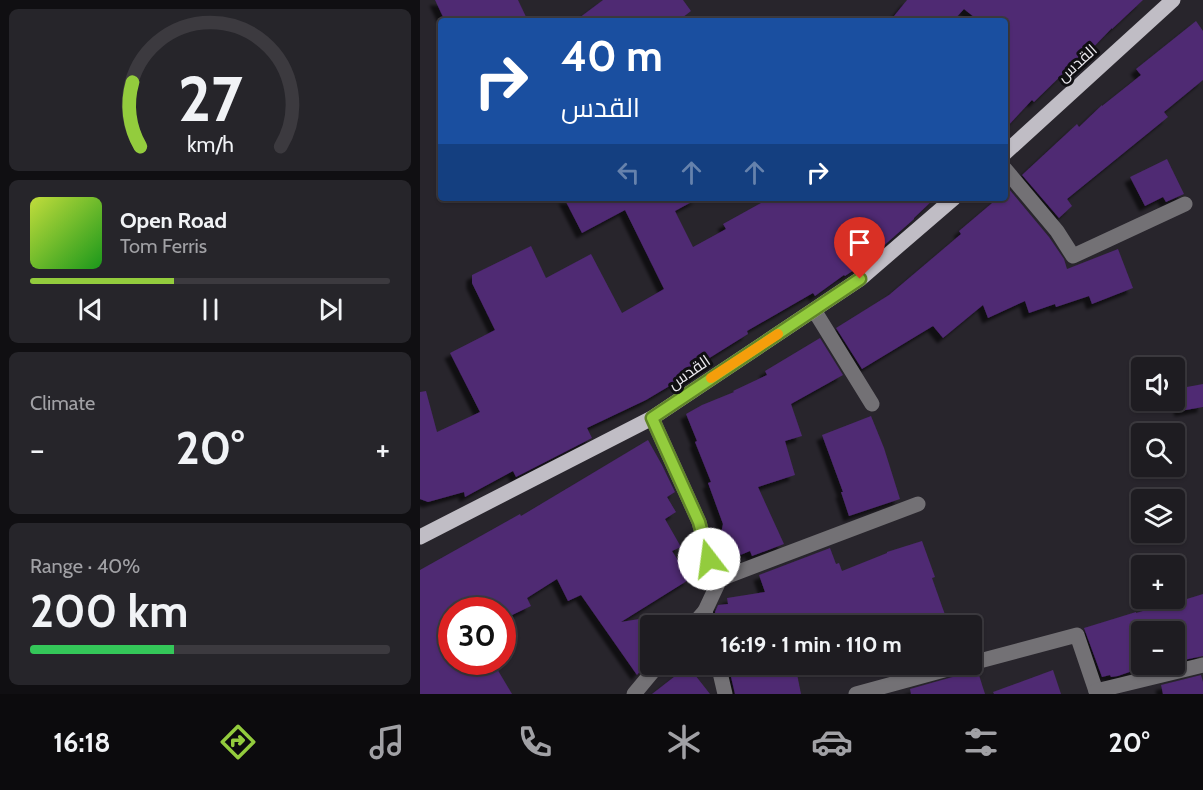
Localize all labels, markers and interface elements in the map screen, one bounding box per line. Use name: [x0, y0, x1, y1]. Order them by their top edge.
text: 40 m: [561, 30, 663, 82]
street label: القدس: [1053, 40, 1101, 86]
icon: right: [462, 42, 540, 120]
text: 27: [178, 61, 243, 137]
text: القدس: [561, 91, 640, 124]
text: km/h: [187, 132, 233, 158]
icon: left: [612, 156, 645, 189]
icon: ahead: [675, 156, 708, 189]
icon: ahead: [738, 156, 771, 189]
icon: right: [801, 156, 834, 189]
text: Open Road: [120, 207, 227, 234]
pin: [834, 217, 885, 279]
icon: arrive: [843, 226, 876, 259]
text: Tom Ferris: [120, 234, 207, 258]
icon: previous: [74, 293, 107, 326]
icon: pause: [194, 293, 227, 326]
icon: next: [314, 293, 347, 326]
street label: القدس: [664, 351, 714, 394]
map controls: [1131, 357, 1185, 675]
button: sound: [1131, 357, 1185, 411]
text: Climate: [30, 391, 95, 415]
text: 20°: [176, 421, 244, 475]
button: search: [1131, 423, 1185, 477]
text: −: [30, 429, 45, 469]
text: +: [375, 429, 390, 469]
button: layers: [1131, 489, 1185, 543]
position arrow: [677, 527, 741, 591]
text: Range · 40%: [30, 554, 140, 578]
button: +: [1131, 555, 1185, 609]
text: 200 km: [30, 584, 188, 638]
speed limit sign: 30: [438, 597, 516, 675]
button: −: [1131, 621, 1185, 675]
text: 16:19 · 1 min · 110 m: [720, 631, 902, 658]
icon: directions: [217, 721, 259, 763]
icon: music: [366, 721, 408, 763]
icon: phone: [514, 721, 556, 763]
icon: climate: [663, 721, 705, 763]
icon: car: [811, 721, 853, 763]
icon: filters: [960, 721, 1002, 763]
text: 16:18: [53, 726, 111, 759]
text: 20°: [1109, 726, 1150, 759]

